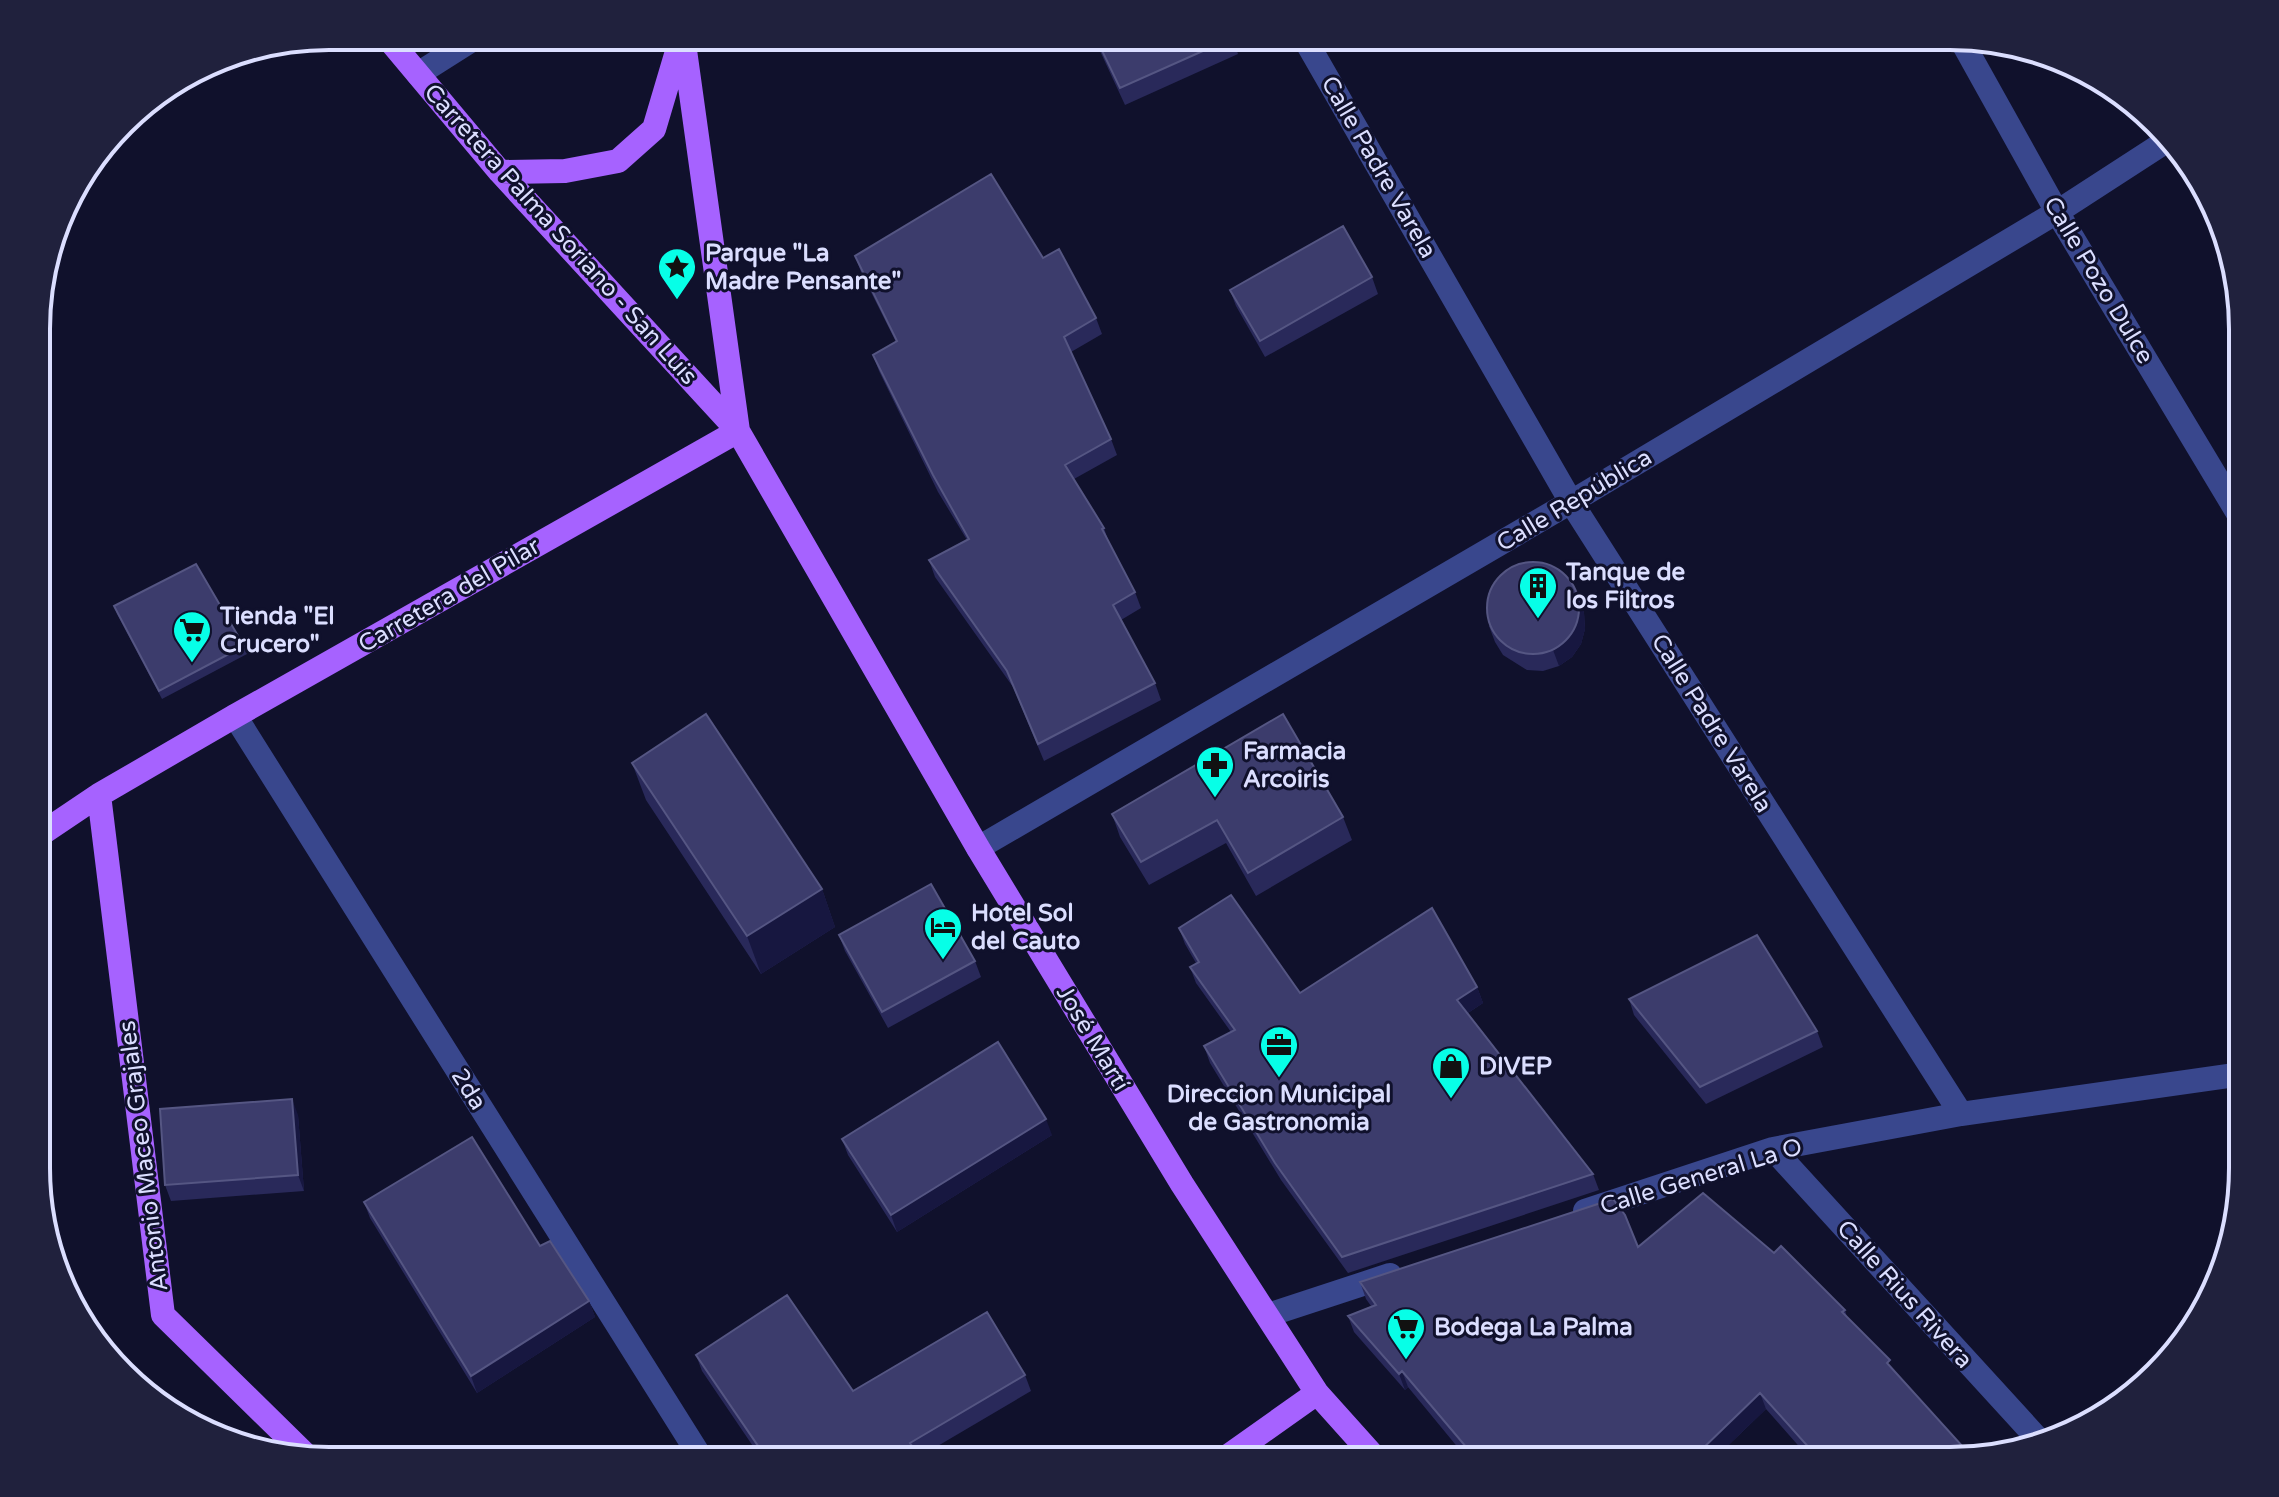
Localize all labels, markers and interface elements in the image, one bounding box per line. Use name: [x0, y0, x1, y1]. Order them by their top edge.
street label: Calle Padre Varela: [1315, 71, 1442, 263]
street label: Carretera Palma Soriano - San Luis: [418, 78, 703, 391]
street label: Calle Pozo Dulce: [2037, 191, 2160, 369]
place label: Parque "La Madre Pensante": [705, 239, 901, 296]
place icon: Parque "La Madre Pensante": [656, 246, 698, 301]
street label: Calle República: [1491, 443, 1657, 558]
street label: Carretera del Pilar: [353, 531, 546, 659]
place label: Tanque de los Filtros: [1565, 558, 1686, 615]
building icon: Tanque de los Filtros: [1517, 565, 1559, 620]
place label: Tienda "El Crucero": [219, 602, 335, 659]
supermarket icon: Tienda "El Crucero": [171, 609, 213, 664]
street label: Calle Padre Varela: [1645, 628, 1778, 818]
place label: Farmacia Arcoiris: [1243, 737, 1346, 794]
pharmacy icon: Farmacia Arcoiris: [1194, 744, 1236, 799]
place label: Hotel Sol del Cauto: [971, 899, 1080, 956]
hotel icon: Hotel Sol del Cauto: [922, 906, 964, 961]
street label: José Martí: [1050, 980, 1135, 1096]
street label: Antonio Maceo Grajales: [113, 1019, 174, 1293]
office icon: Direccion Municipal de Gastronomia: [1258, 1024, 1300, 1079]
shop icon: DIVEP: [1430, 1045, 1472, 1100]
place label: DIVEP: [1479, 1052, 1552, 1081]
street label: 2da: [445, 1063, 492, 1115]
place label: Direccion Municipal de Gastronomia: [1167, 1080, 1391, 1137]
street label: Calle General La O: [1597, 1132, 1806, 1221]
street label: Calle Rius Rivera: [1831, 1214, 1979, 1374]
supermarket icon: Bodega La Palma: [1385, 1306, 1427, 1361]
place label: Bodega La Palma: [1434, 1313, 1633, 1342]

